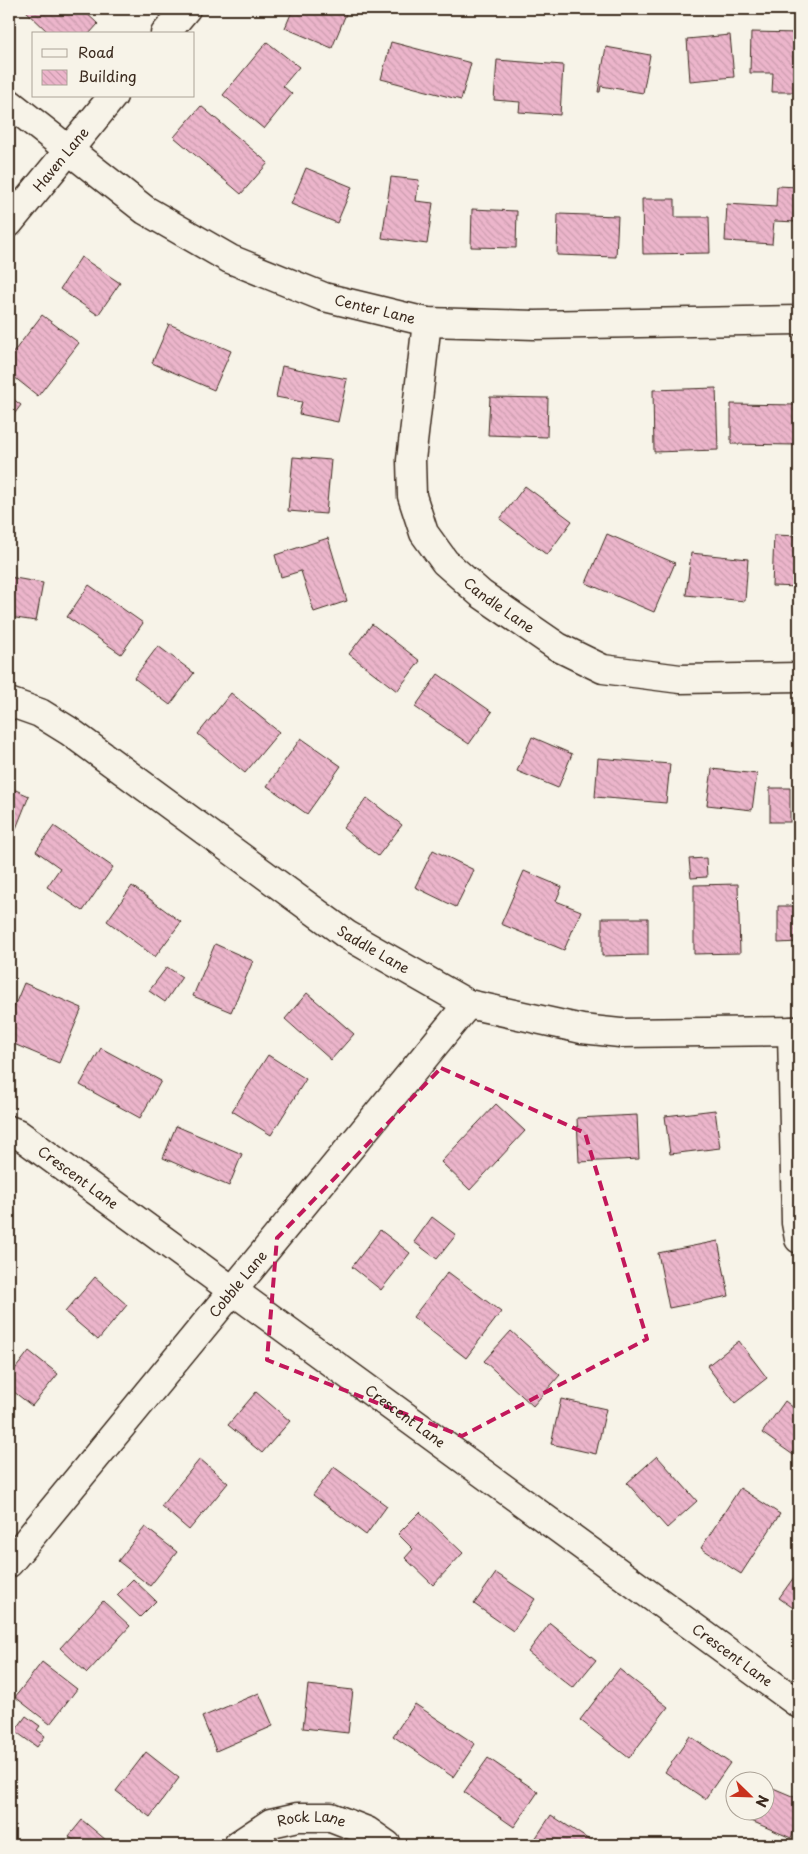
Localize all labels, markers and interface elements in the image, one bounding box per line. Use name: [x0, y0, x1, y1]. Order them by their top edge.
legend: [32, 32, 195, 98]
text: Road: [78, 40, 114, 63]
text: Building: [78, 64, 137, 87]
street label: Haven Lane: [28, 122, 94, 196]
street label: Center Lane: [332, 289, 418, 329]
street label: Candle Lane: [459, 572, 539, 638]
street label: Saddle Lane: [333, 920, 414, 979]
street label: Crescent Lane: [34, 1141, 123, 1214]
street label: Cobble Lane: [204, 1245, 272, 1322]
street label: Crescent Lane: [361, 1379, 450, 1452]
street label: Crescent Lane: [688, 1618, 777, 1691]
north arrow: [726, 1772, 776, 1822]
text: N: [751, 1792, 774, 1810]
street label: Rock Lane: [275, 1806, 350, 1832]

